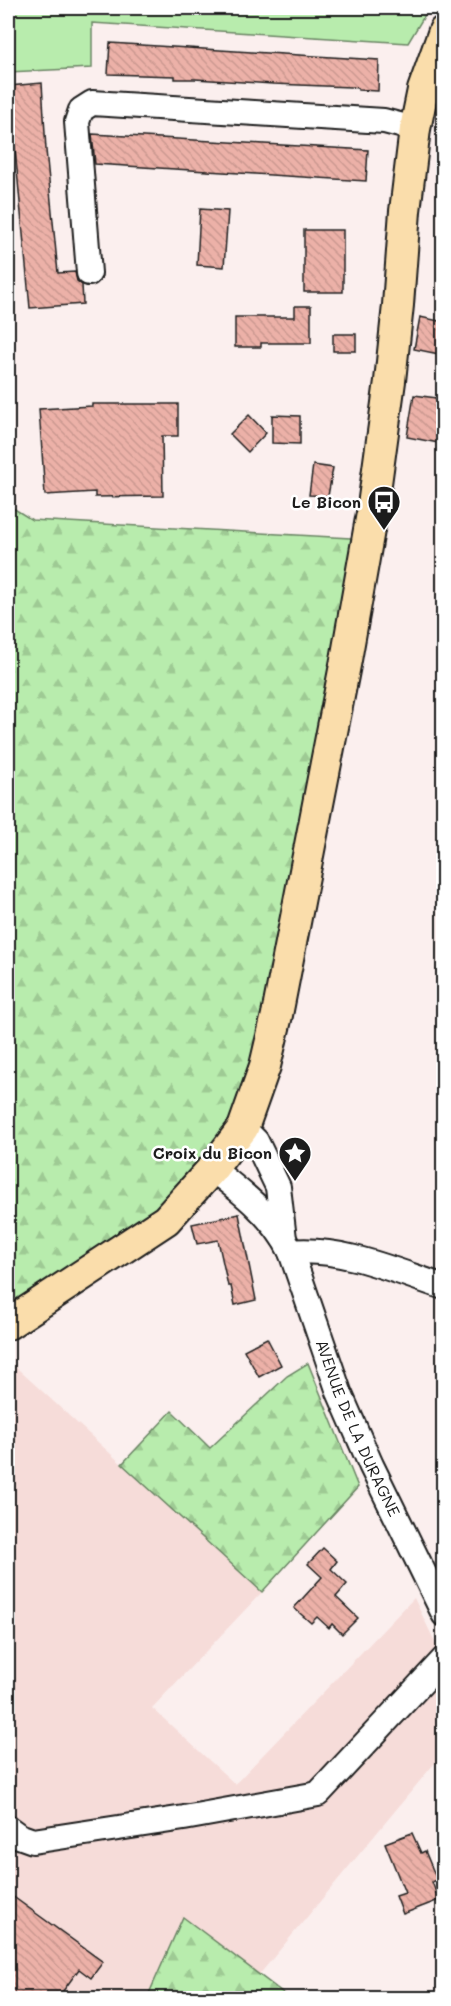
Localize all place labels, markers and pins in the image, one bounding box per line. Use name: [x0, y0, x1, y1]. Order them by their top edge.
bus stop icon: Le Bicon: [366, 484, 402, 531]
place label: Le Bicon: [292, 491, 361, 512]
place icon: Croix du Bicon: [277, 1135, 313, 1182]
place label: Croix du Bicon: [153, 1142, 272, 1163]

